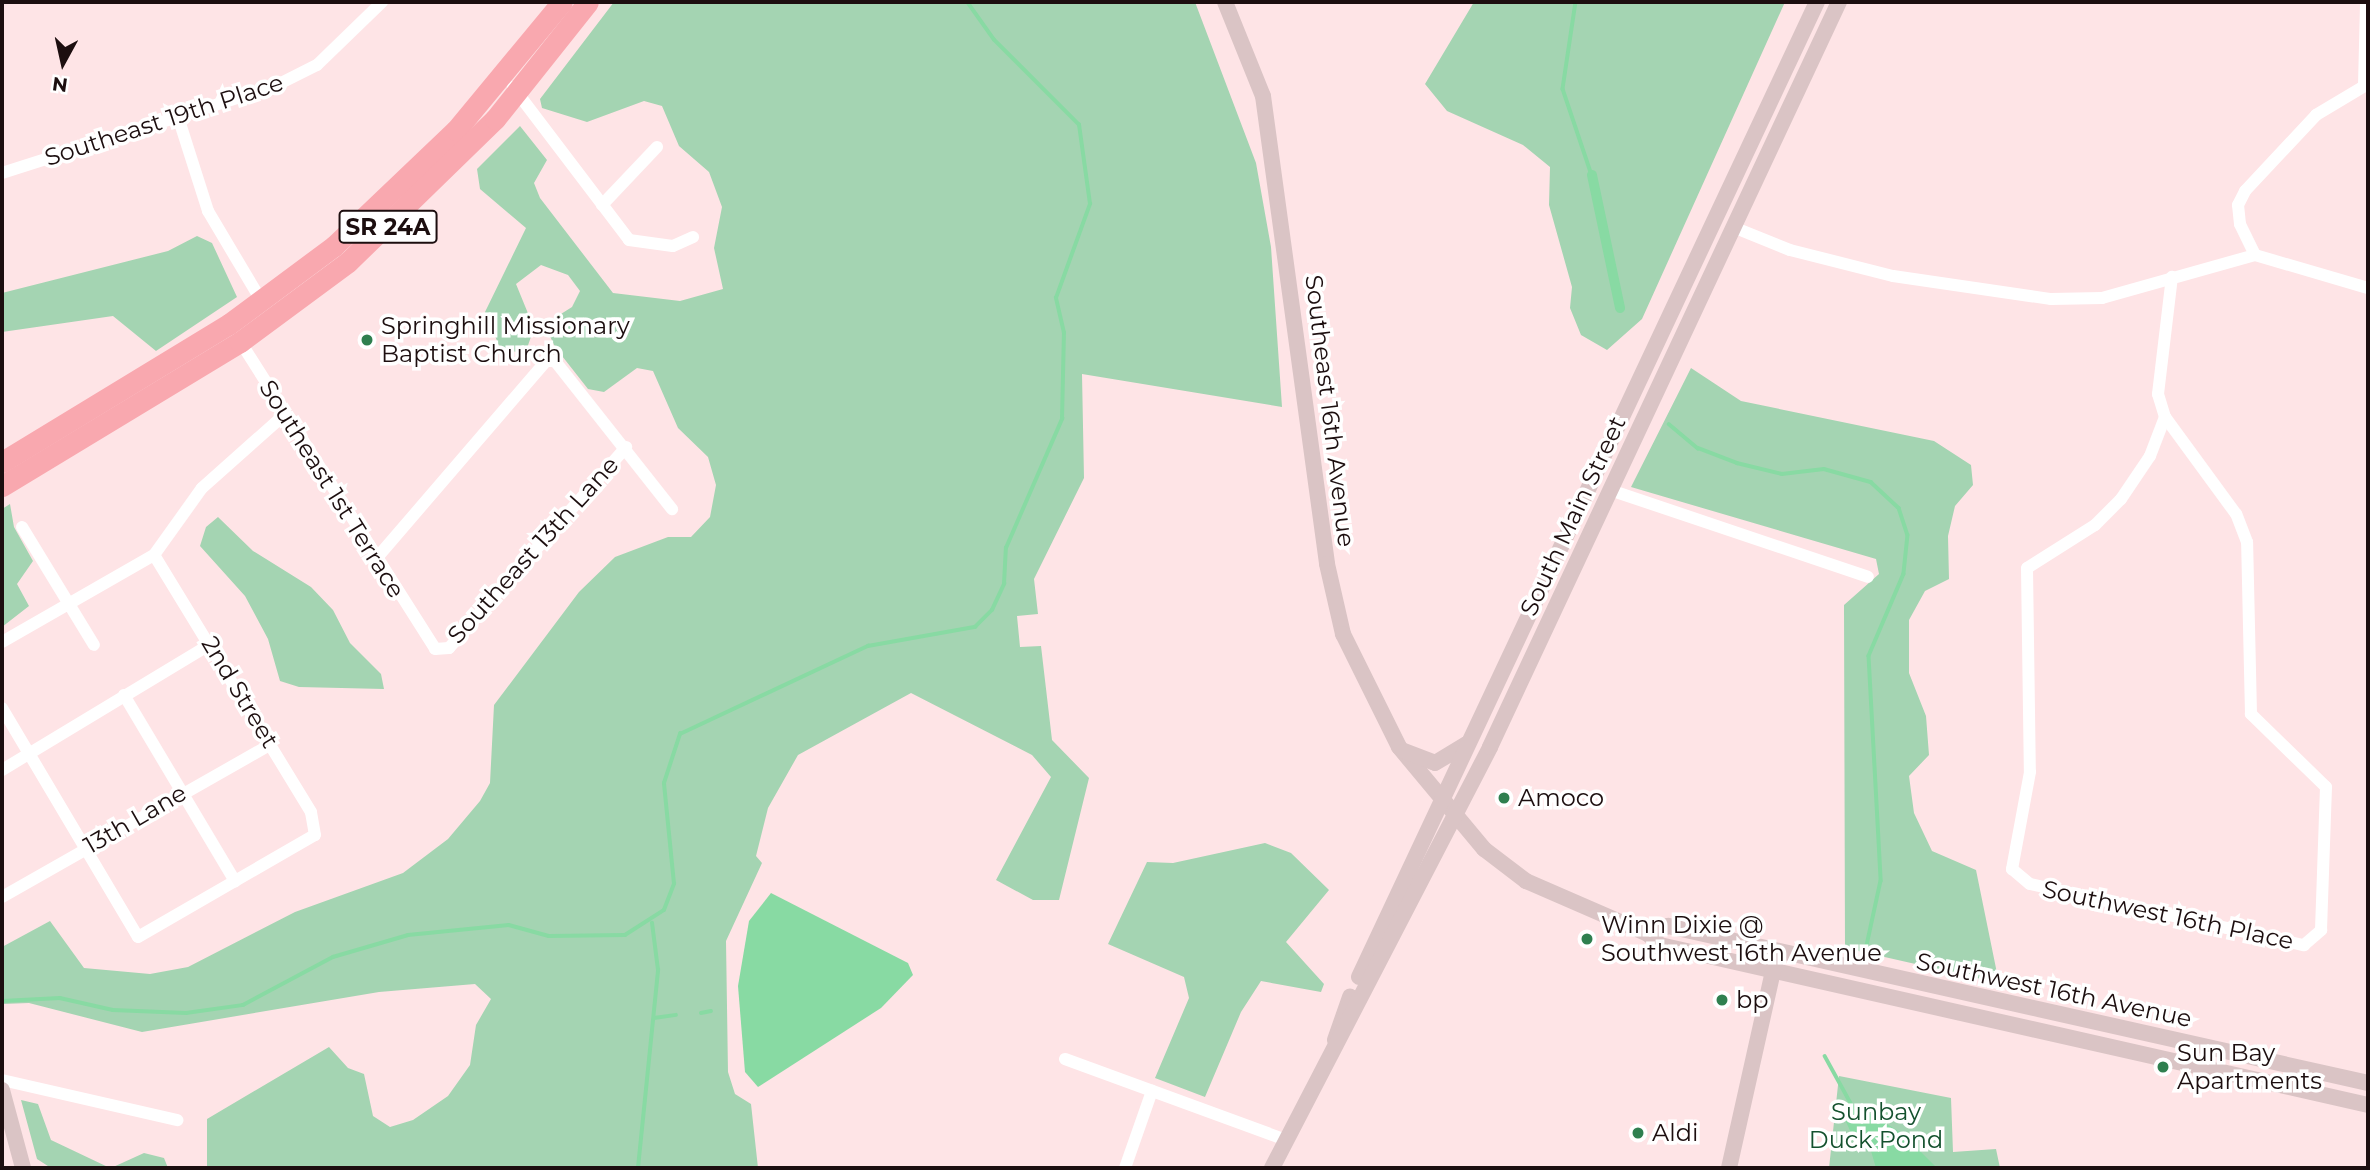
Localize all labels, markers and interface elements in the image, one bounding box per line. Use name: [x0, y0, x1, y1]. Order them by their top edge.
north arrow: [28, 28, 98, 98]
street label: Southeast 19th Place: [41, 68, 287, 172]
text: N: [51, 72, 69, 97]
road number: SR 24A: [337, 208, 439, 246]
street label: Southeast 16th Avenue: [1299, 273, 1361, 549]
place label: Springhill Missionary Baptist Church: [381, 312, 630, 368]
marker: Springhill Missionary Baptist Church: [359, 332, 375, 348]
street label: Southeast 1st Terrace: [253, 375, 411, 603]
street label: South Main Street: [1514, 412, 1632, 620]
street label: Southeast 13th Lane: [442, 451, 624, 649]
street label: 2nd Street: [195, 631, 285, 753]
street label: 13th Lane: [79, 778, 191, 860]
place label: Amoco: [1518, 784, 1604, 812]
marker: Amoco: [1496, 790, 1512, 806]
street label: Southwest 16th Place: [2040, 874, 2296, 956]
place label: Winn Dixie @ Southwest 16th Avenue: [1601, 911, 1882, 967]
marker: Winn Dixie @ Southwest 16th Avenue: [1579, 931, 1595, 947]
street label: Southwest 16th Avenue: [1914, 947, 2194, 1033]
place label: bp: [1736, 986, 1769, 1014]
marker: bp: [1714, 992, 1730, 1008]
place label: Sun Bay Apartments: [2177, 1039, 2322, 1095]
marker: Sun Bay Apartments: [2155, 1059, 2171, 1075]
park label: Sunbay Duck Pond: [1809, 1098, 1943, 1154]
place label: Aldi: [1652, 1119, 1698, 1147]
marker: Aldi: [1630, 1125, 1646, 1141]

